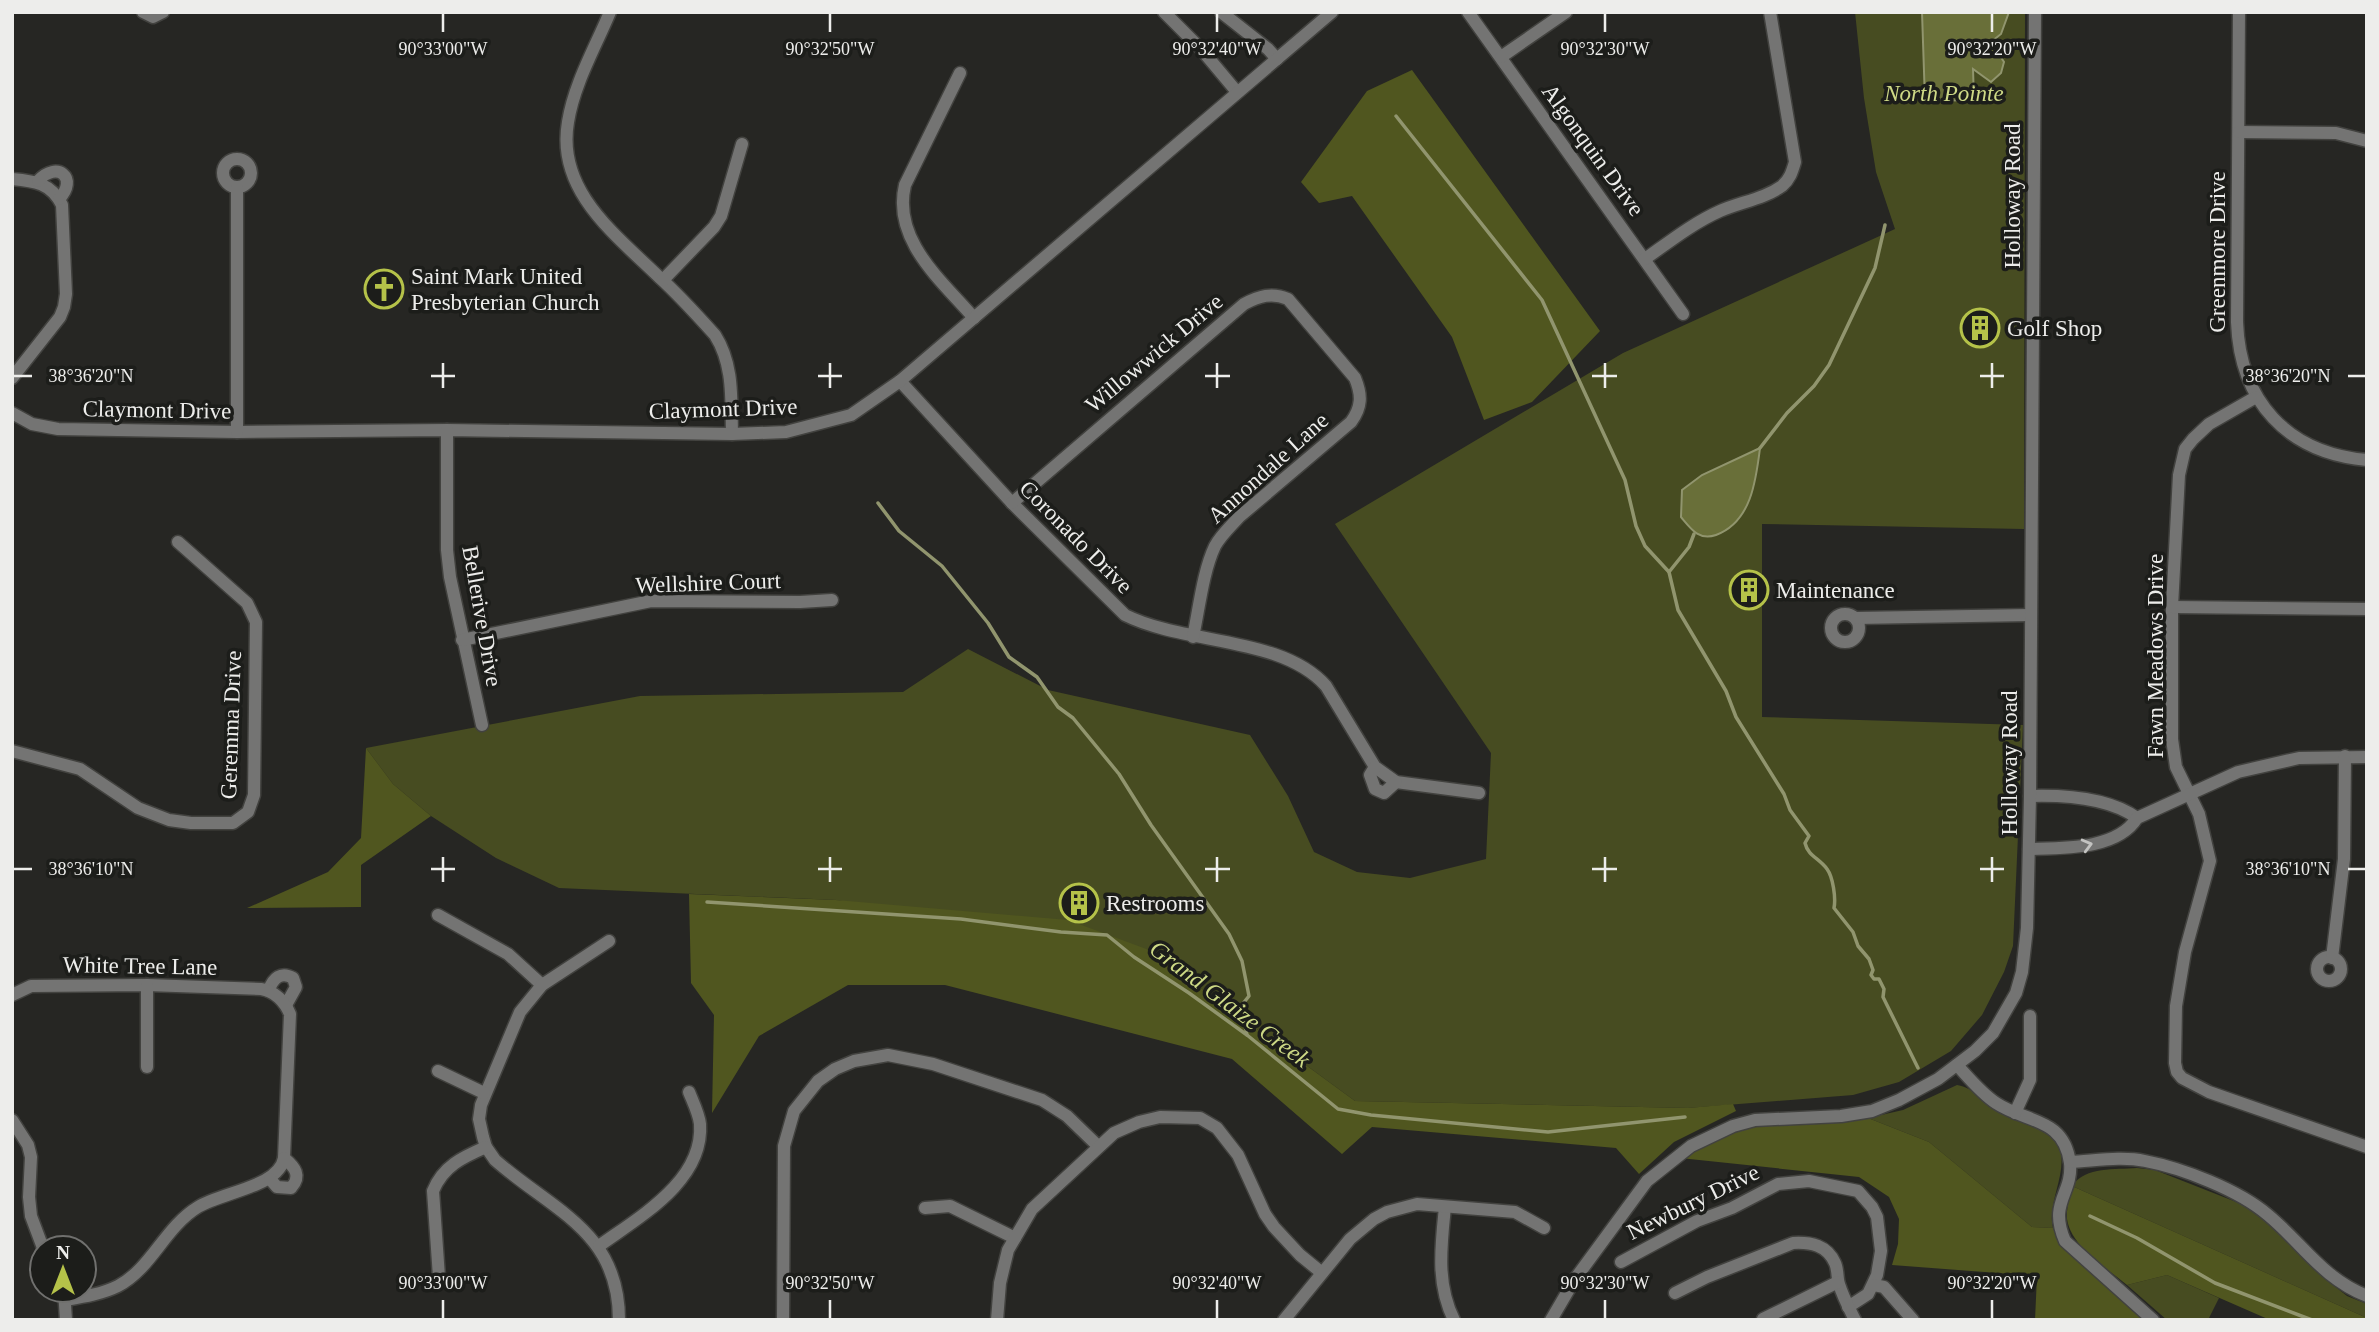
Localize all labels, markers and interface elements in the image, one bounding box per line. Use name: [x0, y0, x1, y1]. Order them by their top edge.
text: 90°33'00"W: [399, 39, 487, 59]
text: 90°32'50"W: [786, 39, 874, 59]
text: 90°32'40"W: [1173, 39, 1261, 59]
text: 90°32'30"W: [1561, 39, 1649, 59]
text: 90°32'20"W: [1948, 39, 2036, 59]
street label: Algonquin Drive: [1537, 79, 1649, 221]
park label: North Pointe: [1883, 81, 2004, 106]
street label: Holloway Road: [2000, 123, 2025, 269]
street label: Greenmore Drive: [2205, 171, 2230, 333]
place label: Saint Mark United Presbyterian Church: [411, 264, 600, 315]
church icon: Saint Mark United Presbyterian Church: [363, 268, 405, 310]
street label: Willowwick Drive: [1081, 288, 1227, 418]
building icon: Golf Shop: [1959, 307, 2001, 349]
place label: Golf Shop: [2007, 316, 2102, 341]
text: 38°36'20"N: [49, 366, 133, 386]
text: 38°36'20"N: [2246, 366, 2330, 386]
street label: Claymont Drive: [648, 394, 798, 424]
street label: Claymont Drive: [82, 396, 232, 424]
street label: Annondale Lane: [1203, 408, 1333, 528]
street label: Coronado Drive: [1015, 476, 1137, 598]
street label: Bellerive Drive: [457, 544, 507, 688]
street label: Fawn Meadows Drive: [2143, 554, 2168, 758]
street label: Wellshire Court: [635, 568, 782, 598]
building icon: Maintenance: [1728, 569, 1770, 611]
place label: Maintenance: [1776, 578, 1895, 603]
street label: Geremma Drive: [216, 650, 246, 800]
street label: Holloway Road: [1997, 690, 2022, 836]
one-way arrow: [2081, 839, 2093, 853]
text: 38°36'10"N: [49, 859, 133, 879]
text: 38°36'10"N: [2246, 859, 2330, 879]
building icon: Restrooms: [1058, 882, 1100, 924]
place label: Restrooms: [1106, 891, 1204, 916]
water label: Grand Glaize Creek: [1145, 935, 1315, 1073]
street label: White Tree Lane: [63, 952, 217, 980]
street label: Newbury Drive: [1623, 1159, 1763, 1245]
north arrow: [28, 1234, 98, 1304]
text: N: [56, 1242, 70, 1263]
text: 90°33'00"W: [399, 1273, 487, 1293]
text: 90°32'50"W: [786, 1273, 874, 1293]
text: 90°32'40"W: [1173, 1273, 1261, 1293]
text: 90°32'30"W: [1561, 1273, 1649, 1293]
text: 90°32'20"W: [1948, 1273, 2036, 1293]

